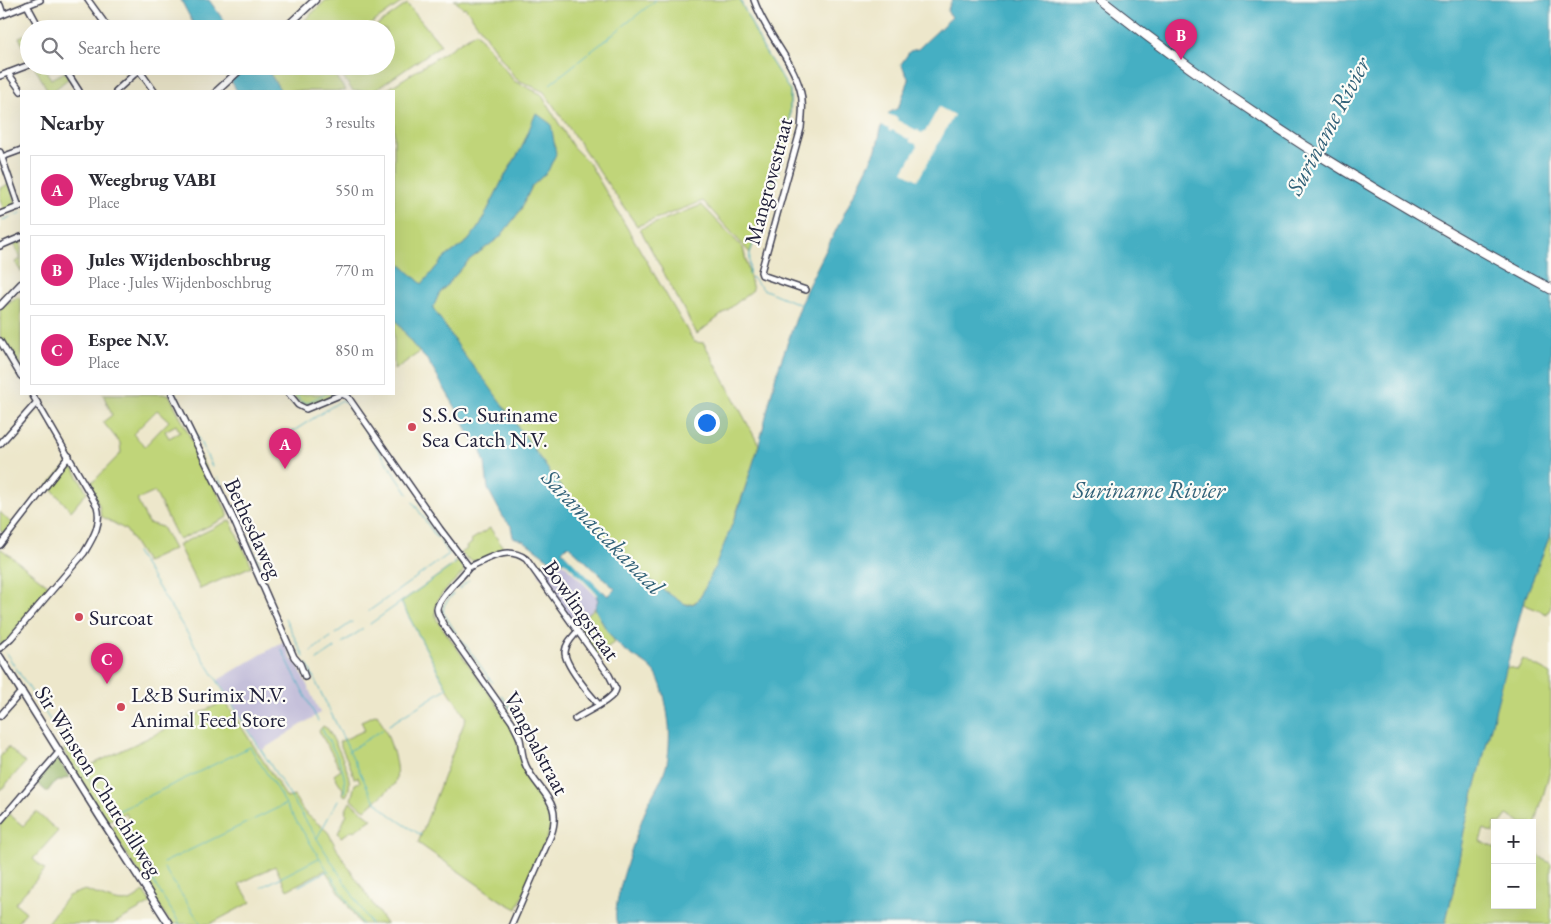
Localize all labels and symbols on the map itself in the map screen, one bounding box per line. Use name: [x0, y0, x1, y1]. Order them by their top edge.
pin: B: [1165, 19, 1197, 60]
water label: Suriname Rivier: [1278, 50, 1378, 201]
street label: Mangrovestraat: [738, 114, 799, 248]
place label: S.S.C. Suriname Sea Catch N.V.: [422, 400, 558, 454]
your location: [694, 410, 720, 436]
marker: S.S.C. Suriname Sea Catch N.V.: [406, 421, 418, 433]
pin: A: [269, 428, 301, 469]
water label: Saramaccakanaal: [535, 461, 672, 602]
street label: Bethesdaweg: [218, 473, 290, 583]
water label: Suriname Rivier: [1072, 474, 1227, 505]
street label: Bowlingstraat: [536, 554, 627, 666]
place label: Surcoat: [89, 603, 153, 632]
marker: Surcoat: [73, 611, 85, 623]
pin: C: [91, 643, 123, 684]
street label: Sir Winston Churchillweg: [28, 680, 169, 883]
place label: L&B Surimix N.V. Animal Feed Store: [130, 680, 287, 734]
street label: Vangbalstraat: [497, 686, 576, 800]
marker: L&B Surimix N.V. Animal Feed Store: [115, 701, 127, 713]

